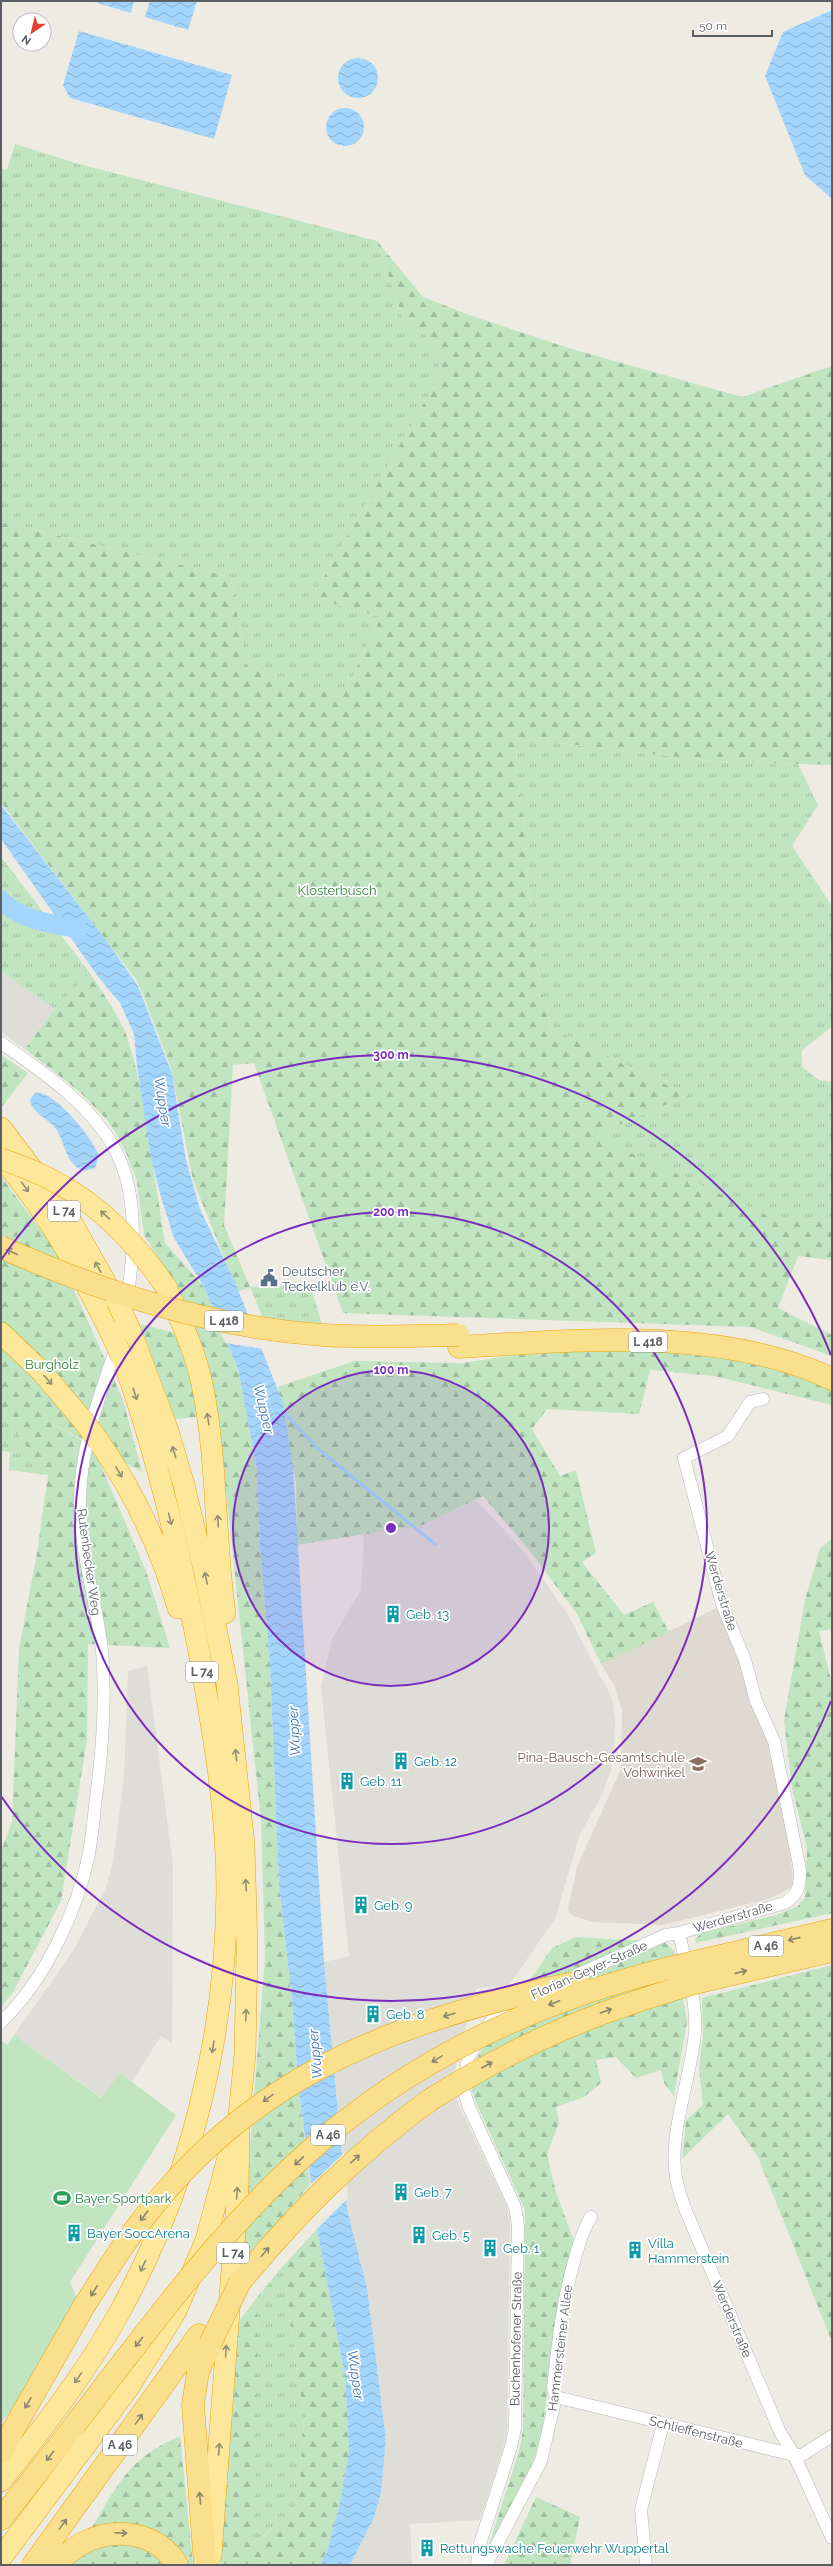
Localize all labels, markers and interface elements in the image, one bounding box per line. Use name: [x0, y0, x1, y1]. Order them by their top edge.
north arrow: [12, 12, 52, 52]
scale bar: [693, 12, 772, 38]
text: 50 m: [699, 19, 727, 33]
text: N: [19, 32, 34, 48]
park label: Klosterbusch: [297, 883, 377, 898]
text: 300 m: [373, 1048, 409, 1062]
water label: Wupper: [151, 1076, 175, 1129]
one-way arrow: [21, 1181, 30, 1192]
road number: L 74: [48, 1201, 80, 1221]
text: 200 m: [373, 1205, 409, 1219]
one-way arrow: [100, 1211, 111, 1220]
one-way arrow: [6, 1248, 18, 1255]
one-way arrow: [94, 1261, 101, 1273]
place label: Deutscher Teckelklub e.V.: [282, 1264, 370, 1294]
public building icon: Deutscher Teckelklub e.V.: [259, 1268, 279, 1288]
road number: L 418: [205, 1311, 243, 1331]
road number: L 418: [629, 1332, 667, 1352]
park label: Burgholz: [25, 1357, 79, 1372]
text: 100 m: [374, 1363, 408, 1377]
one-way arrow: [44, 1375, 53, 1385]
water label: Wupper: [251, 1383, 278, 1436]
one-way arrow: [132, 1387, 140, 1399]
one-way arrow: [204, 1413, 212, 1426]
one-way arrow: [170, 1445, 177, 1458]
one-way arrow: [115, 1466, 123, 1478]
street label: Rutenbecker Weg: [74, 1507, 104, 1617]
one-way arrow: [167, 1512, 175, 1525]
one-way arrow: [214, 1515, 221, 1528]
centre of rings: [384, 1521, 398, 1535]
street label: Werderstraße: [702, 1550, 740, 1633]
one-way arrow: [201, 1571, 209, 1584]
building icon: Geb. 13: [383, 1604, 403, 1624]
place label: Geb. 13: [406, 1607, 449, 1622]
road number: L 74: [186, 1662, 218, 1682]
water label: Wupper: [285, 1704, 303, 1757]
one-way arrow: [232, 1749, 239, 1762]
place label: Pina-Bausch-Gesamtschule Vohwinkel: [518, 1750, 685, 1780]
building icon: Geb. 12: [391, 1751, 411, 1771]
place label: Geb. 12: [414, 1754, 457, 1769]
school or university icon: Pina-Bausch-Gesamtschule Vohwinkel: [688, 1754, 708, 1774]
building icon: Geb. 11: [337, 1771, 357, 1791]
place label: Geb. 11: [360, 1774, 402, 1789]
one-way arrow: [242, 1879, 250, 1892]
building icon: Geb. 9: [351, 1895, 371, 1915]
place label: Geb. 9: [374, 1898, 413, 1913]
street label: Werderstraße: [691, 1898, 775, 1936]
road number: A 46: [749, 1936, 783, 1956]
one-way arrow: [788, 1936, 801, 1944]
street label: Florian-Geyer-Straße: [528, 1937, 650, 2002]
one-way arrow: [735, 1968, 748, 1976]
one-way arrow: [549, 1999, 561, 2007]
building icon: Geb. 8: [363, 2004, 383, 2024]
place label: Geb. 8: [386, 2007, 425, 2022]
one-way arrow: [599, 2007, 612, 2014]
one-way arrow: [243, 2009, 250, 2022]
one-way arrow: [443, 2012, 456, 2019]
water label: Wupper: [305, 2027, 325, 2080]
one-way arrow: [208, 2040, 216, 2053]
one-way arrow: [431, 2055, 443, 2063]
one-way arrow: [481, 2061, 493, 2069]
one-way arrow: [263, 2094, 274, 2102]
road number: A 46: [311, 2125, 345, 2145]
one-way arrow: [350, 2154, 360, 2164]
one-way arrow: [294, 2156, 304, 2166]
building icon: Geb. 7: [391, 2182, 411, 2202]
place label: Geb. 7: [414, 2185, 452, 2200]
one-way arrow: [234, 2187, 241, 2200]
sports icon: Bayer Sportpark: [52, 2188, 72, 2208]
place label: Bayer Sportpark: [75, 2191, 172, 2206]
one-way arrow: [140, 2210, 148, 2221]
building icon: Bayer SoccArena: [64, 2223, 84, 2243]
building icon: Geb. 5: [409, 2225, 429, 2245]
place label: Bayer SoccArena: [87, 2226, 190, 2241]
place label: Geb. 5: [432, 2228, 470, 2243]
place label: Villa Hammerstein: [648, 2236, 729, 2266]
building icon: Geb. 1: [480, 2238, 500, 2258]
building icon: Villa Hammerstein: [625, 2240, 645, 2260]
place label: Geb. 1: [503, 2241, 540, 2256]
road number: L 74: [217, 2243, 249, 2263]
one-way arrow: [260, 2247, 269, 2258]
one-way arrow: [139, 2260, 146, 2272]
street label: Buchenhofener Straße: [507, 2271, 525, 2406]
street label: Werderstraße: [709, 2278, 755, 2360]
street label: Hammersteiner Allee: [545, 2284, 575, 2412]
one-way arrow: [90, 2285, 98, 2296]
one-way arrow: [135, 2337, 144, 2347]
one-way arrow: [222, 2345, 229, 2358]
water label: Wupper: [345, 2349, 368, 2402]
one-way arrow: [74, 2373, 82, 2384]
one-way arrow: [24, 2397, 32, 2409]
one-way arrow: [135, 2413, 143, 2424]
street label: Schlieffenstraße: [648, 2413, 745, 2451]
road number: A 46: [103, 2435, 137, 2455]
one-way arrow: [216, 2443, 223, 2456]
one-way arrow: [46, 2451, 54, 2462]
one-way arrow: [196, 2492, 203, 2505]
one-way arrow: [59, 2519, 67, 2530]
one-way arrow: [114, 2530, 127, 2537]
building icon: Rettungswache Feuerwehr Wuppertal: [417, 2538, 437, 2558]
place label: Rettungswache Feuerwehr Wuppertal: [440, 2541, 669, 2556]

